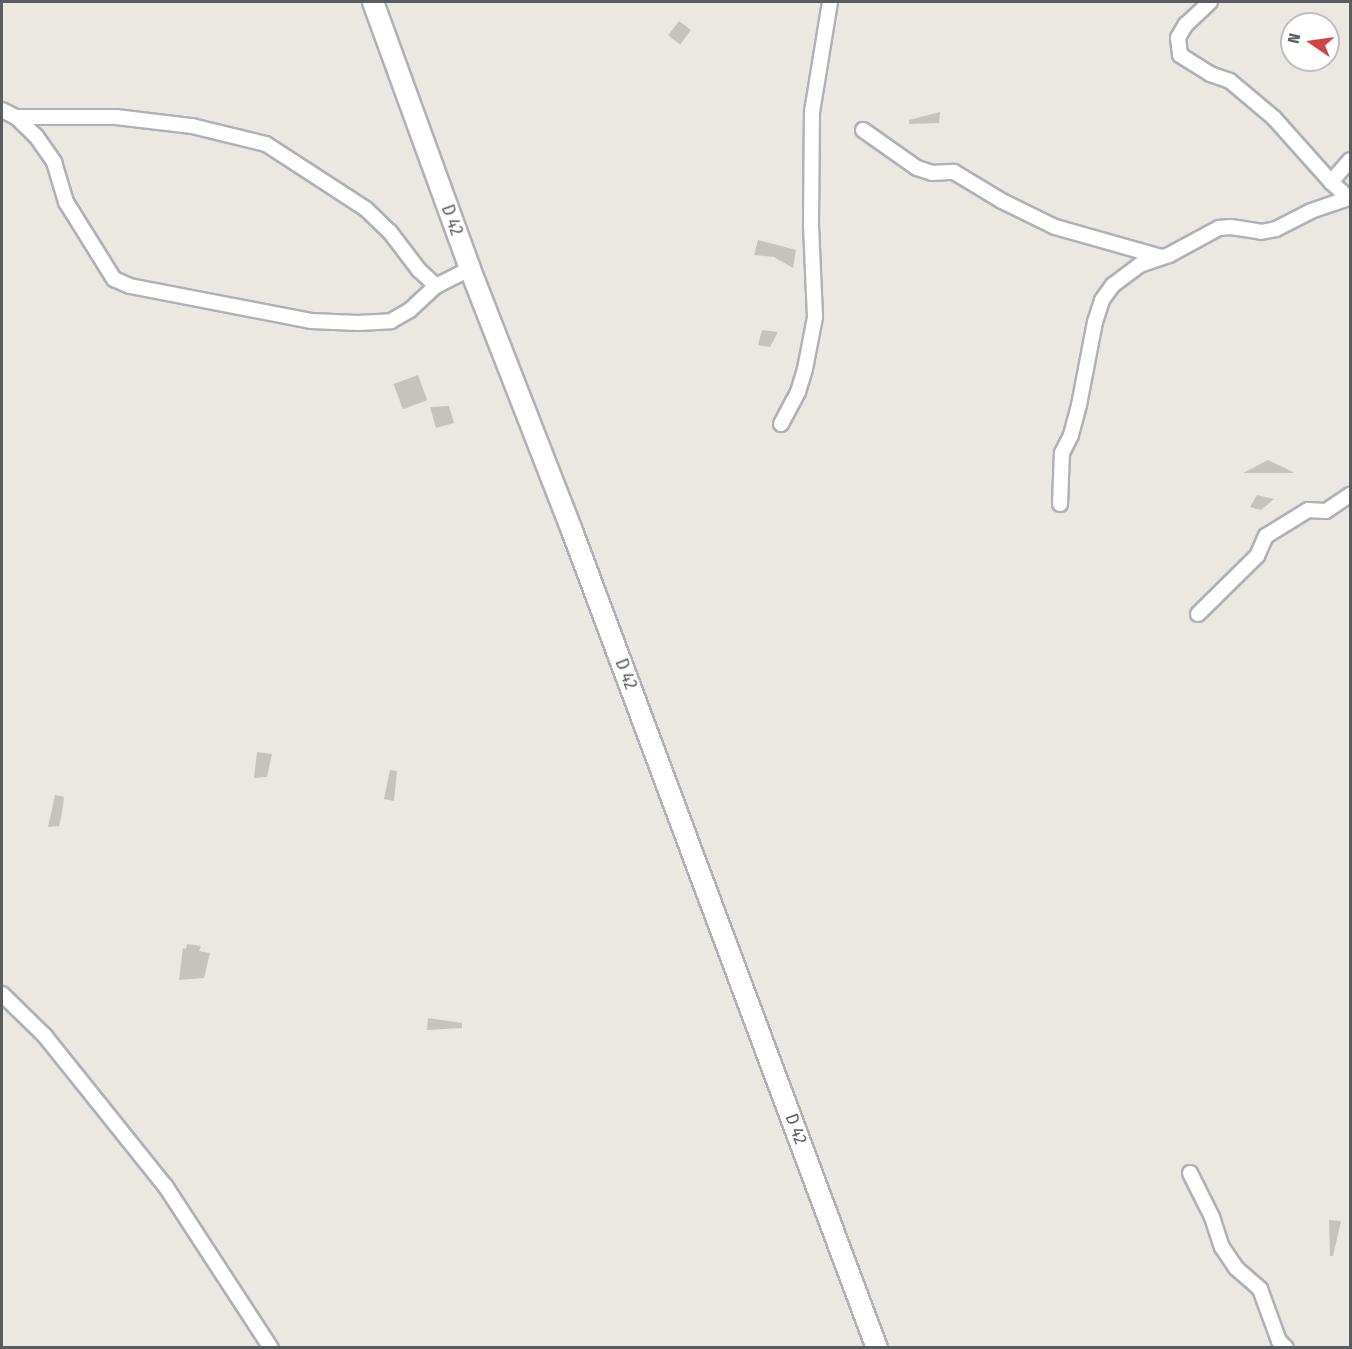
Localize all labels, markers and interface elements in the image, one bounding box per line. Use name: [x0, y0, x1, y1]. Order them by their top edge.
north arrow: [1280, 12, 1340, 72]
text: N: [1284, 31, 1304, 45]
street label: D 42: [437, 202, 467, 238]
street label: D 42: [610, 656, 642, 692]
street label: D 42: [781, 1111, 811, 1147]

